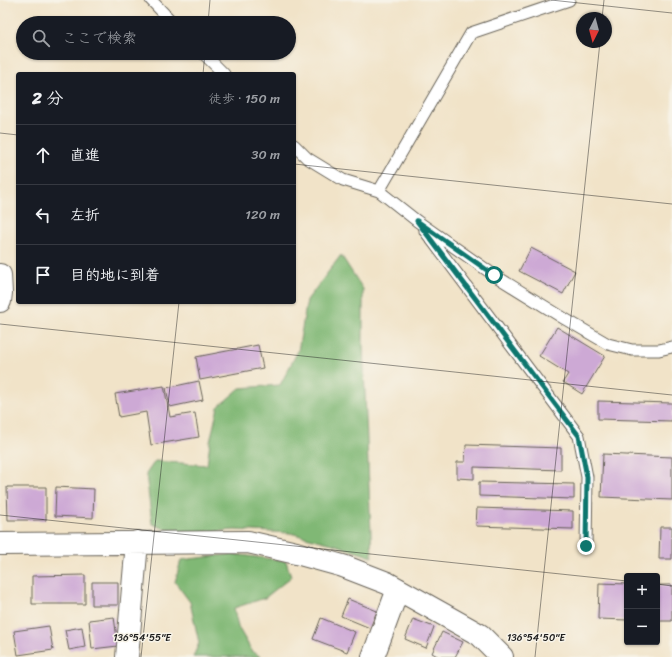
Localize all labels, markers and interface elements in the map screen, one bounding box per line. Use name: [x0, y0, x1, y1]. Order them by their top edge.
north arrow: [576, 12, 612, 48]
search box: [16, 16, 296, 60]
text: ここで検索: [62, 25, 137, 51]
icon: search: [30, 27, 52, 49]
text: 2 分: [32, 83, 63, 113]
text: 徒歩 · 150 m: [209, 87, 280, 110]
text: 直進: [70, 142, 100, 168]
text: 30 m: [251, 143, 280, 166]
icon: ahead: [32, 144, 54, 166]
text: 左折: [70, 202, 100, 228]
text: 120 m: [245, 203, 280, 226]
icon: left: [32, 204, 54, 226]
text: 目的地に到着: [70, 262, 160, 288]
icon: arrive: [32, 264, 54, 286]
route start: [485, 266, 503, 284]
route end: [577, 537, 595, 555]
map controls: [624, 573, 660, 645]
button: +: [624, 573, 660, 609]
button: −: [624, 609, 660, 645]
text: 136°54'55"E: [113, 629, 172, 647]
text: 136°54'50"E: [507, 629, 566, 647]

